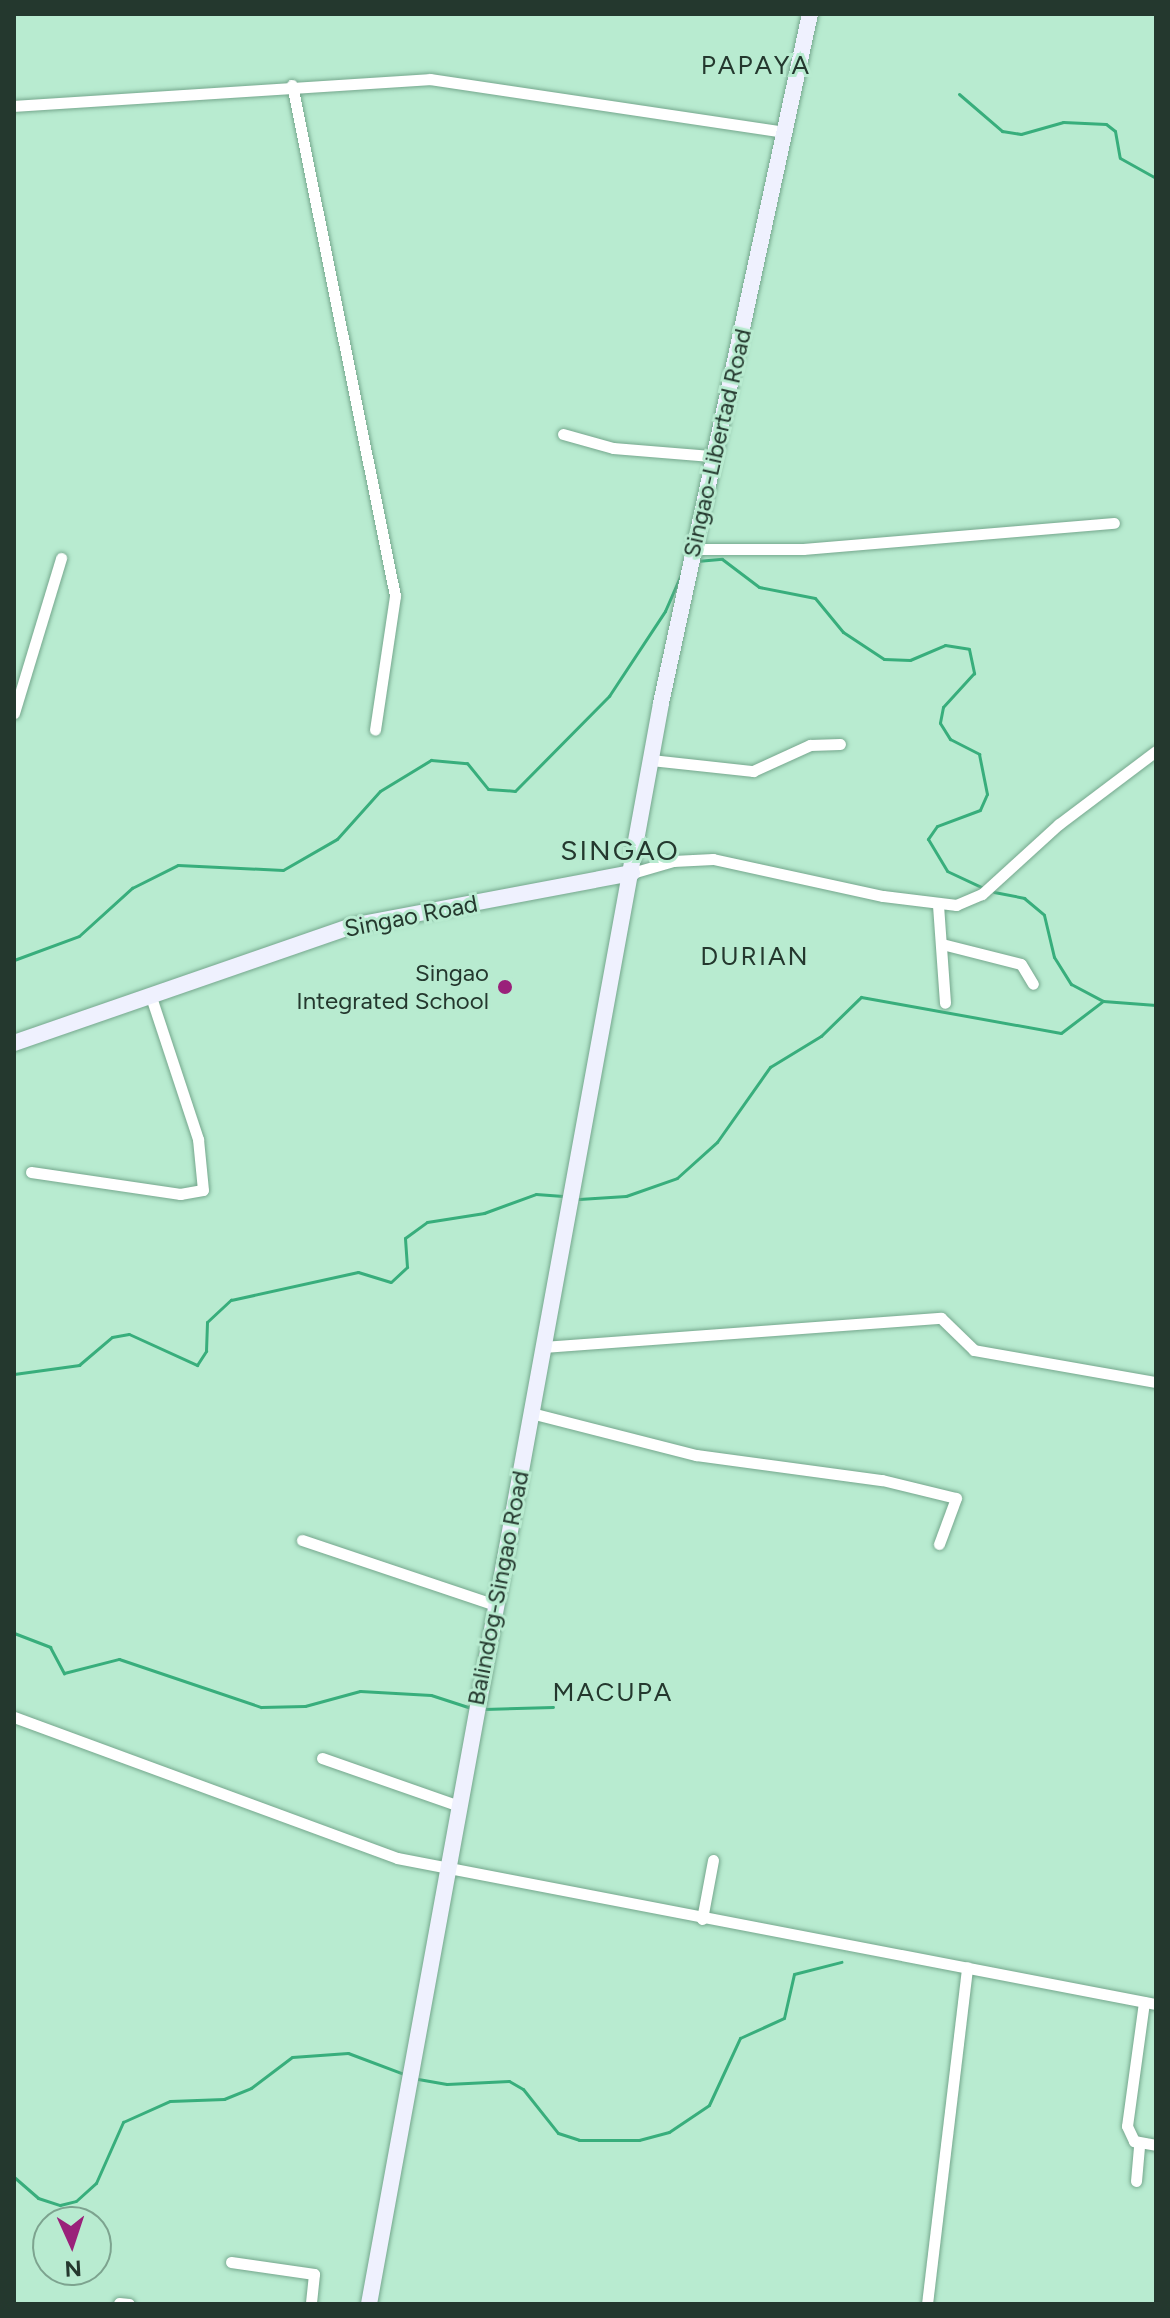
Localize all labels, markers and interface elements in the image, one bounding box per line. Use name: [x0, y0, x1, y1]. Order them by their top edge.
district label: PAPAYA: [701, 50, 811, 82]
street label: Singao-Libertad Road: [677, 326, 757, 560]
district label: SINGAO: [560, 833, 680, 867]
street label: Singao Road: [342, 889, 480, 943]
district label: DURIAN: [700, 941, 810, 973]
place label: Singao Integrated School: [296, 959, 489, 1015]
marker: Singao Integrated School: [496, 978, 514, 996]
street label: Balindog-Singao Road: [461, 1468, 535, 1708]
district label: MACUPA: [553, 1677, 673, 1709]
north arrow: [32, 2206, 112, 2286]
text: N: [64, 2255, 82, 2282]

